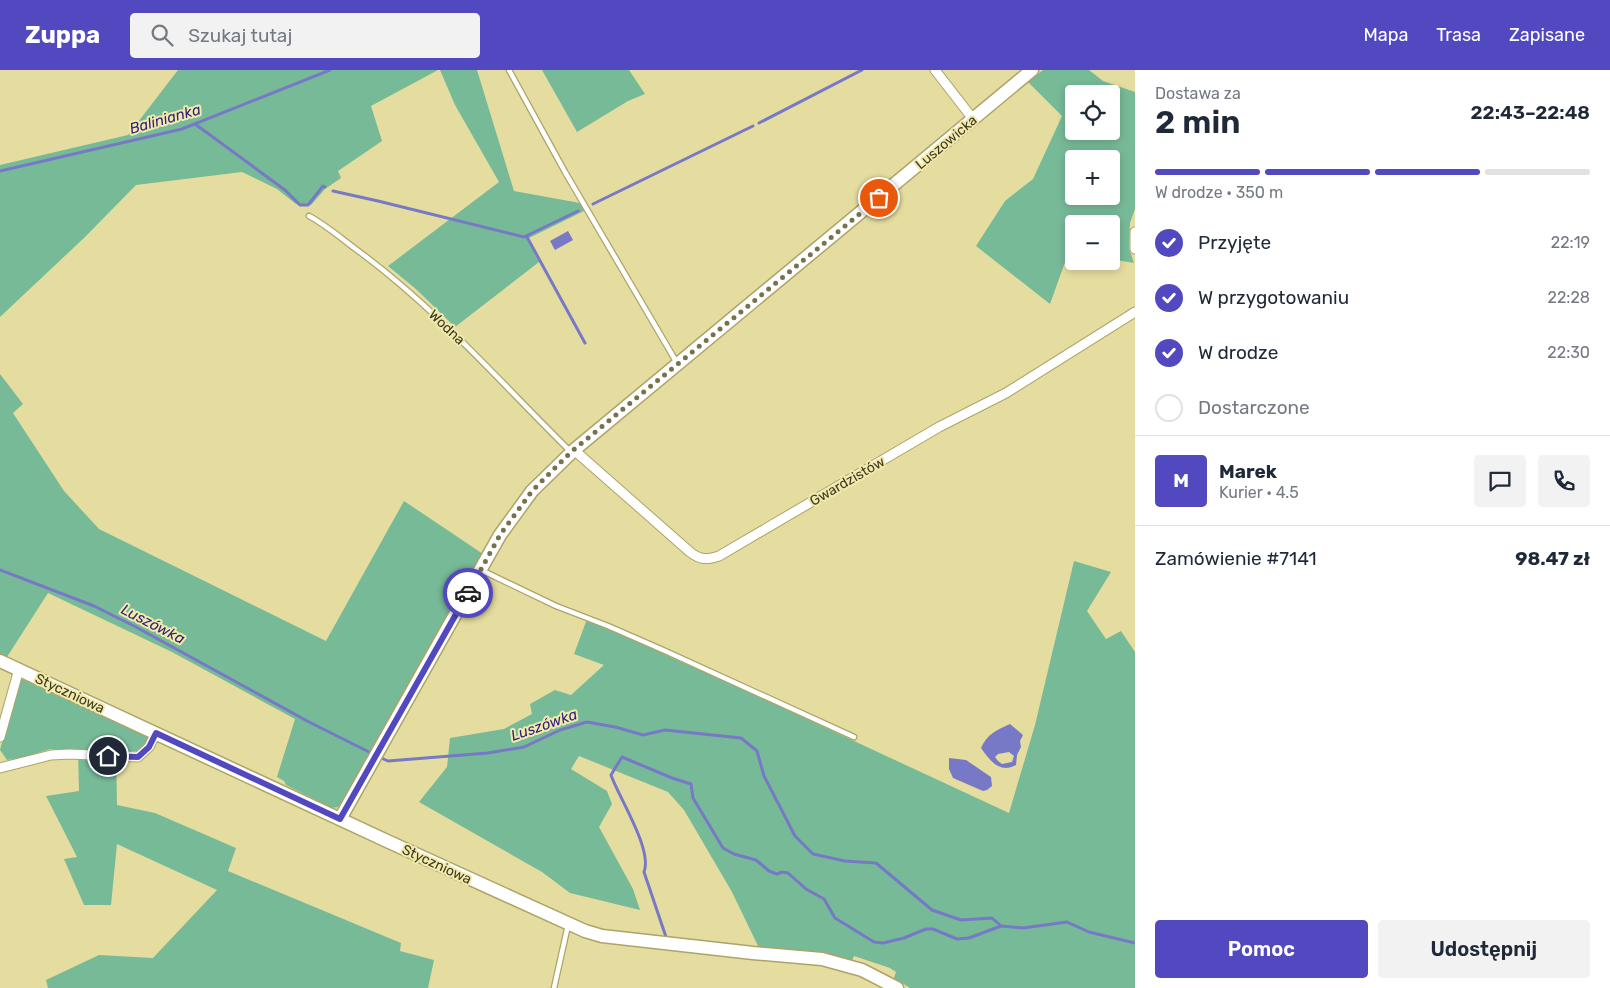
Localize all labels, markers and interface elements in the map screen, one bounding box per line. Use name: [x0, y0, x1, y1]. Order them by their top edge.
search box: [130, 13, 480, 58]
text: Zuppa: [25, 21, 100, 49]
icon: search: [148, 21, 176, 49]
text: Szukaj tutaj: [188, 24, 292, 47]
text: Mapa: [1363, 24, 1408, 46]
text: Trasa: [1436, 24, 1481, 46]
text: Zapisane: [1509, 24, 1585, 46]
text: Dostawa za: [1155, 84, 1241, 103]
map controls: [1065, 85, 1120, 270]
button: locate: [1065, 85, 1120, 140]
water label: Balinianka: [127, 100, 203, 138]
text: 22:43–22:48: [1471, 101, 1590, 124]
text: 2 min: [1155, 103, 1240, 141]
street label: Luszowicka: [912, 112, 981, 173]
button: +: [1065, 150, 1120, 205]
pin: [858, 177, 900, 219]
text: W drodze · 350 m: [1155, 183, 1283, 202]
icon: bag: [865, 184, 893, 212]
button: −: [1065, 215, 1120, 270]
icon: check: [1155, 229, 1183, 257]
text: Przyjęte: [1198, 231, 1271, 254]
text: 22:19: [1551, 233, 1590, 252]
icon: check: [1155, 284, 1183, 312]
text: W przygotowaniu: [1198, 286, 1349, 309]
text: 22:28: [1548, 288, 1590, 307]
street label: Wodna: [425, 306, 468, 348]
icon: check: [1155, 339, 1183, 367]
text: W drodze: [1198, 341, 1278, 364]
text: 22:30: [1547, 343, 1590, 362]
text: Dostarczone: [1198, 396, 1310, 419]
street label: Gwardzistów: [807, 453, 888, 510]
button: chat: [1474, 455, 1526, 507]
button: phone: [1538, 455, 1590, 507]
text: Marek: [1219, 460, 1277, 483]
text: M: [1173, 469, 1189, 492]
text: Kurier · 4.5: [1219, 483, 1299, 502]
text: Zamówienie #7141: [1155, 547, 1317, 570]
text: 98.47 zł: [1515, 547, 1590, 570]
courier: [443, 568, 493, 618]
icon: car: [454, 579, 482, 607]
water label: Luszówka: [118, 600, 188, 648]
street label: Styczniowa: [32, 670, 107, 717]
water label: Luszówka: [508, 705, 580, 745]
pin: [87, 735, 129, 777]
icon: home: [94, 742, 122, 770]
street label: Styczniowa: [399, 841, 474, 888]
button: Pomoc: [1155, 920, 1368, 978]
button: Udostępnij: [1378, 920, 1590, 978]

